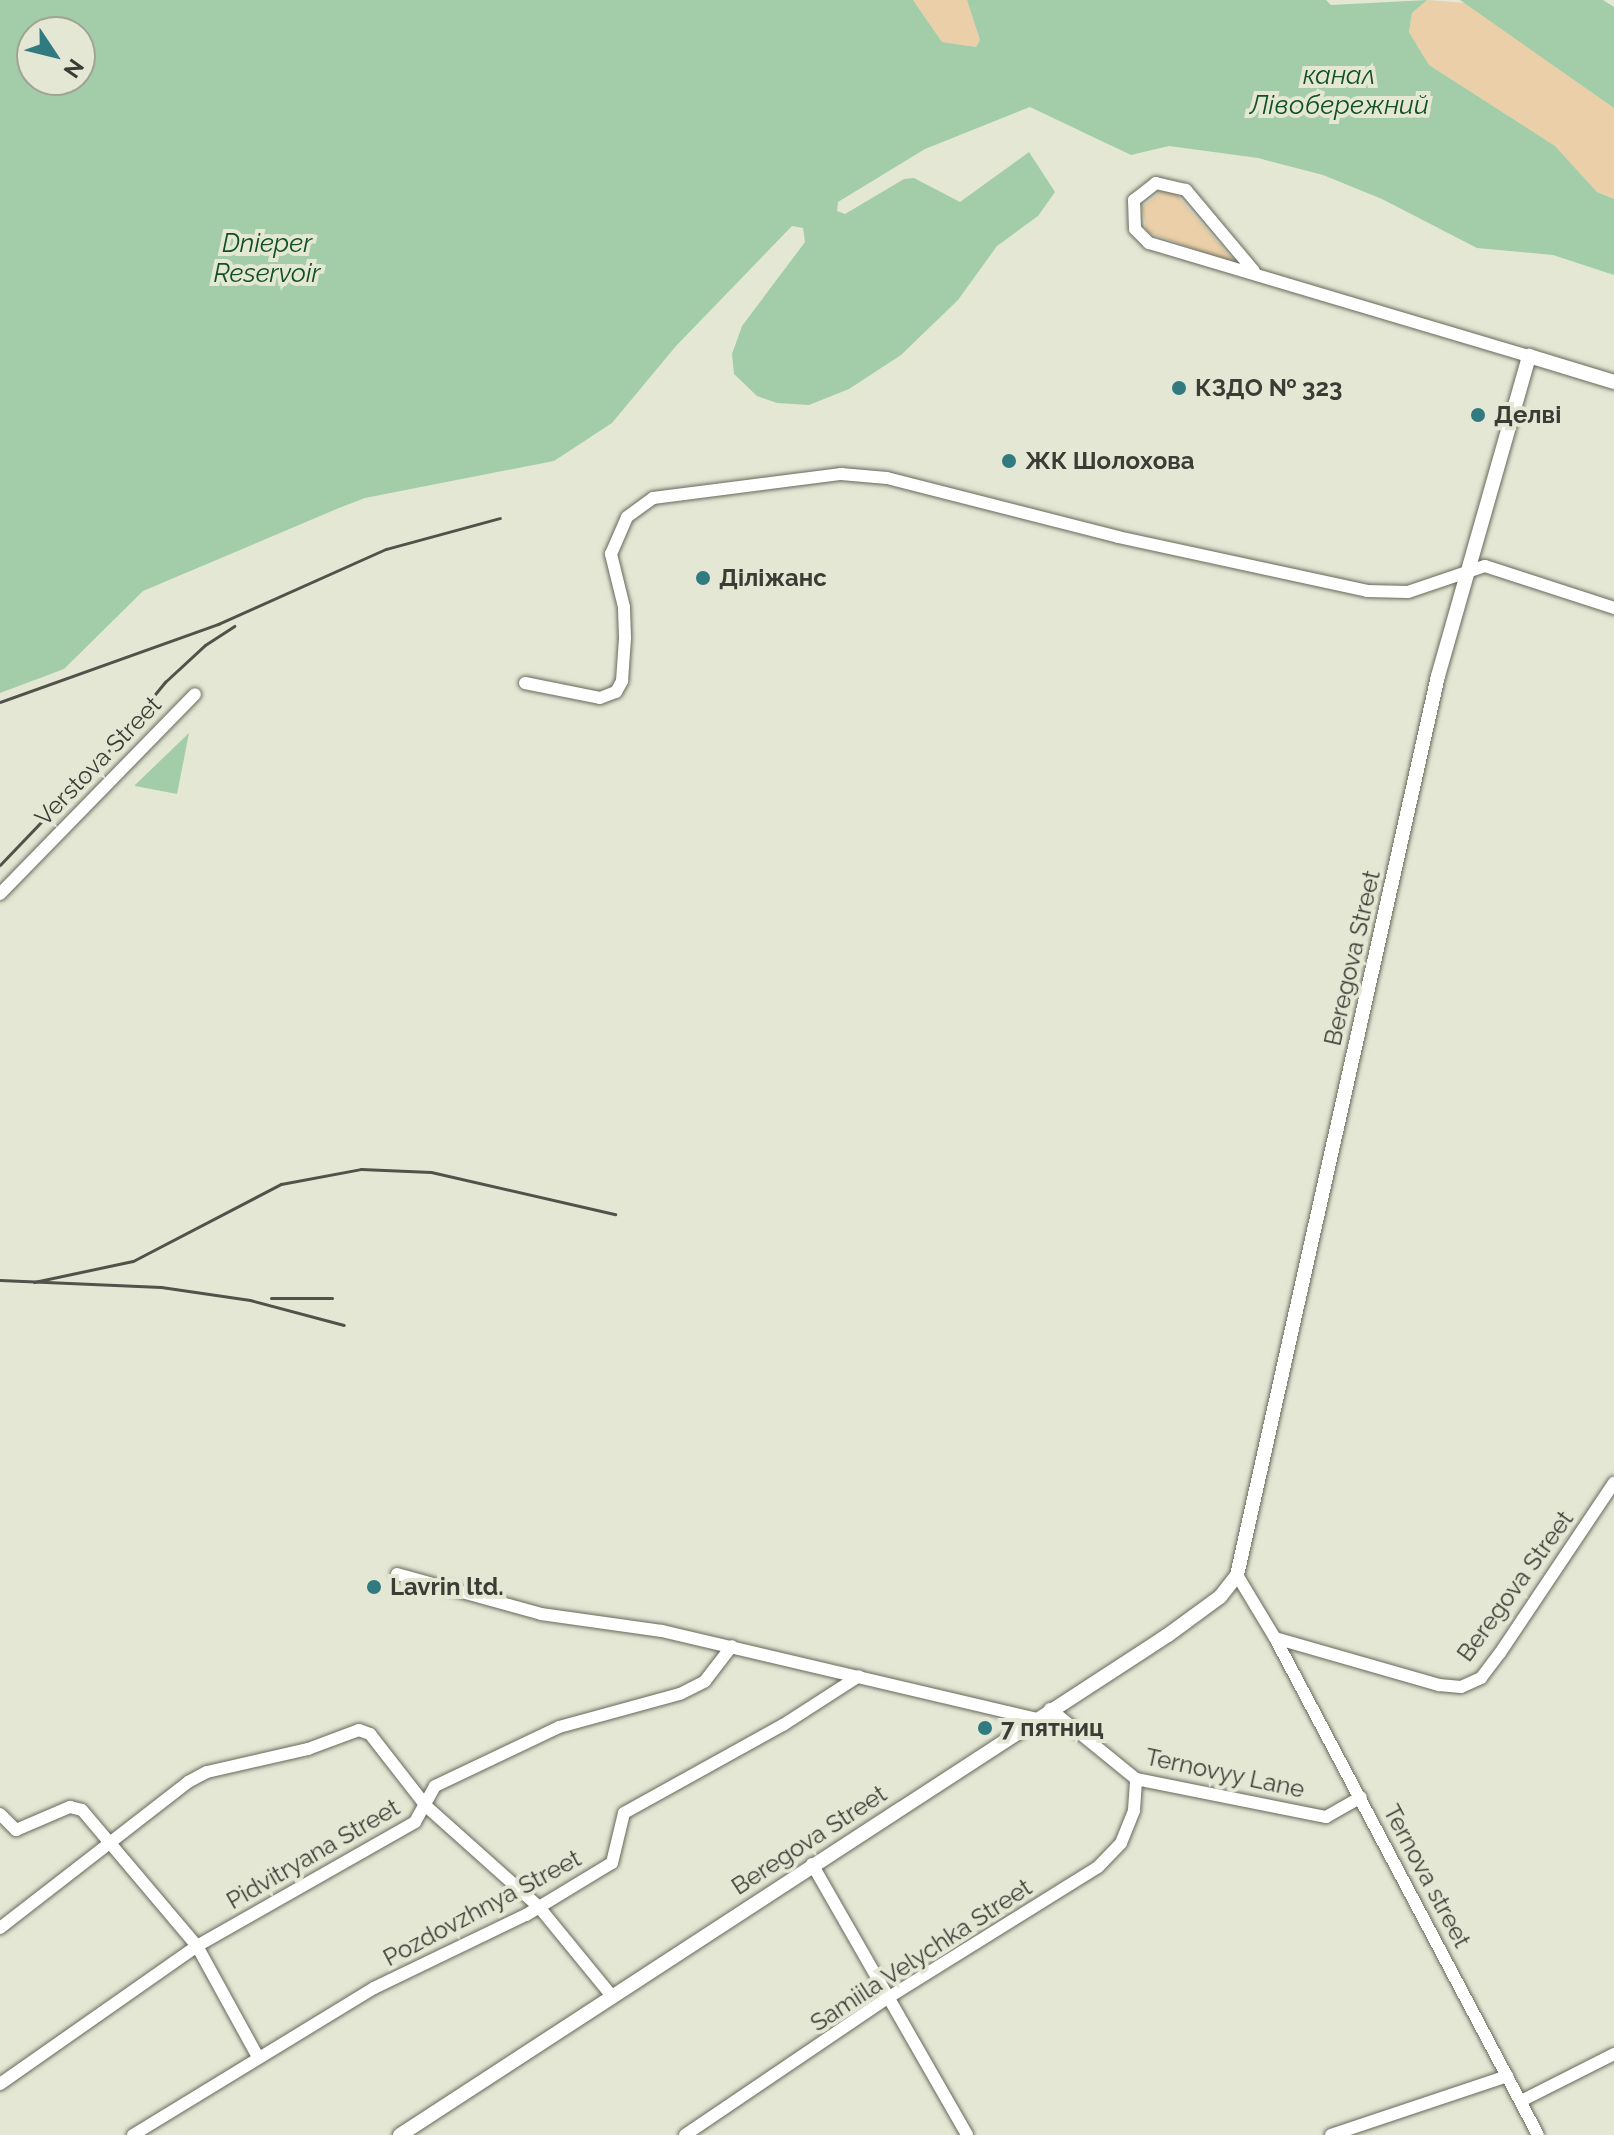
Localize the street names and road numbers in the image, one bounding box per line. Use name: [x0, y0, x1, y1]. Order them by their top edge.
street label: Verstova Street: [29, 690, 167, 832]
street label: Beregova Street: [1318, 868, 1386, 1048]
street label: Beregova Street: [1451, 1505, 1579, 1667]
street label: Ternovyy Lane: [1143, 1742, 1307, 1804]
street label: Beregova Street: [726, 1779, 892, 1901]
street label: Pidvitryana Street: [221, 1793, 405, 1915]
street label: Ternova street: [1377, 1800, 1477, 1952]
street label: Pozdovzhnya Street: [378, 1844, 586, 1972]
street label: Samiila Velychka Street: [805, 1872, 1037, 2038]

